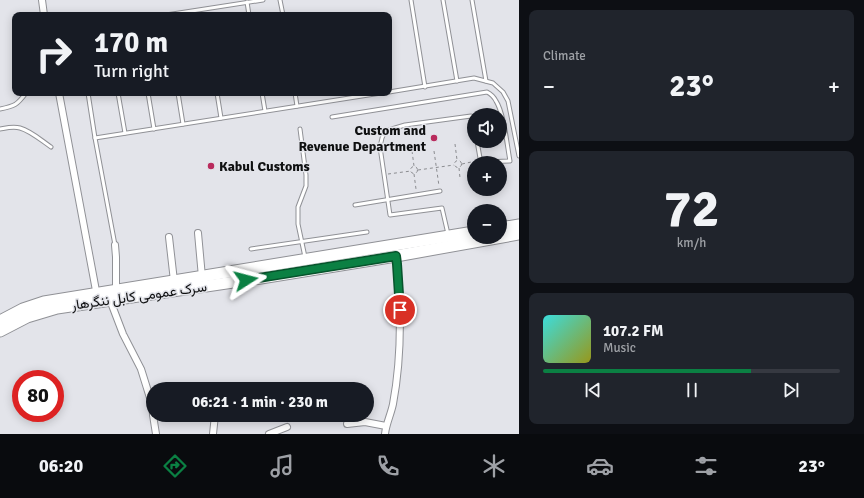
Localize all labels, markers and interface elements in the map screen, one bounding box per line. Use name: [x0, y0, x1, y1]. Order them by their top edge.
text: 170 m: [94, 26, 168, 60]
icon: right: [28, 28, 80, 80]
text: Climate: [543, 48, 586, 64]
text: Turn right: [94, 60, 169, 82]
text: 23°: [669, 68, 714, 105]
text: −: [543, 73, 555, 100]
text: +: [828, 73, 840, 100]
map controls: [467, 108, 507, 244]
button: sound: [467, 108, 507, 148]
place label: Custom and Revenue Department: [298, 122, 427, 155]
marker: Custom and Revenue Department: [429, 133, 439, 143]
button: +: [467, 156, 507, 196]
place label: Kabul Customs: [219, 158, 310, 175]
marker: Kabul Customs: [206, 161, 216, 171]
text: 72: [663, 177, 720, 241]
button: −: [467, 204, 507, 244]
text: km/h: [677, 235, 706, 251]
position arrow: [225, 259, 267, 301]
street label: سرک عمومی کابل ننگرهار: [69, 278, 208, 314]
pin: [383, 293, 417, 327]
icon: arrive: [389, 299, 411, 321]
text: 107.2 FM: [603, 322, 664, 340]
text: Music: [603, 340, 636, 356]
speed limit sign: 80: [12, 370, 64, 422]
icon: previous: [582, 379, 604, 401]
icon: pause: [681, 379, 703, 401]
icon: next: [780, 379, 802, 401]
text: 06:21 · 1 min · 230 m: [192, 393, 328, 411]
icon: directions: [161, 452, 189, 480]
icon: music: [268, 452, 296, 480]
icon: phone: [374, 452, 402, 480]
icon: climate: [480, 452, 508, 480]
icon: car: [586, 452, 614, 480]
icon: filters: [692, 452, 720, 480]
text: 06:20: [39, 455, 83, 477]
text: 23°: [798, 455, 825, 477]

